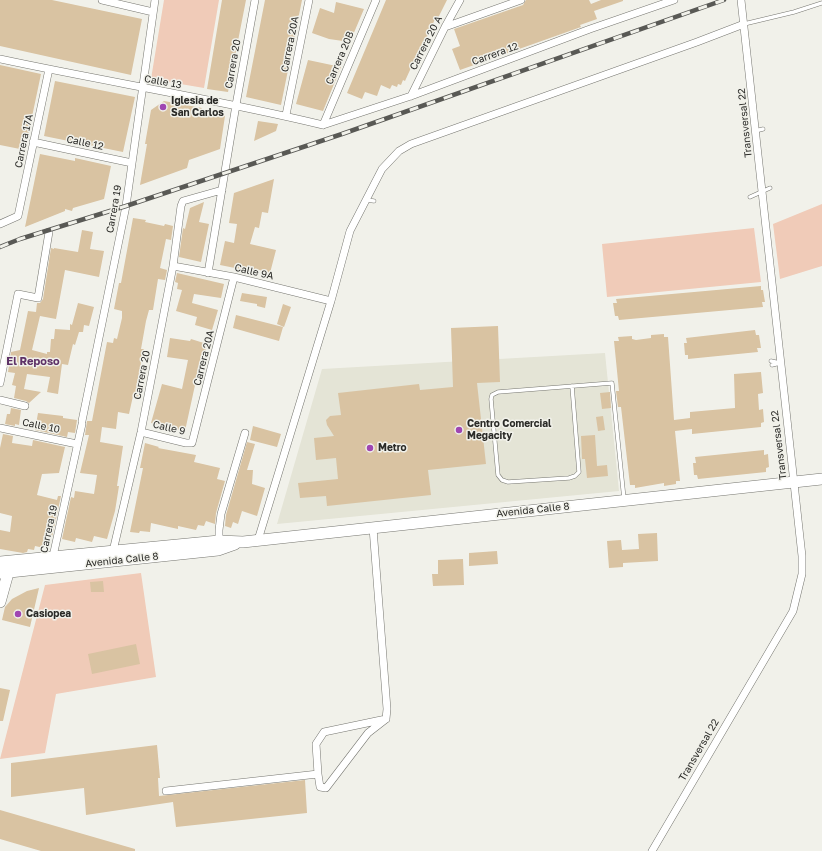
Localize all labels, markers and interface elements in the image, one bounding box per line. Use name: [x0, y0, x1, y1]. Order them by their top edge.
street label: Carrera 20 A: [407, 14, 445, 72]
street label: Carrera 20A: [279, 15, 301, 73]
street label: Carrera 20B: [323, 30, 357, 86]
street label: Carrera 20: [223, 38, 243, 90]
street label: Carrera 12: [470, 40, 520, 68]
street label: Calle 13: [143, 73, 183, 91]
street label: Transversal 22: [735, 88, 755, 158]
place label: Iglesia de San Carlos: [171, 95, 224, 118]
marker: Iglesia de San Carlos: [158, 102, 168, 112]
street label: Carrera 17A: [12, 113, 36, 169]
street label: Calle 12: [65, 133, 105, 153]
street label: Carrera 19: [104, 184, 124, 234]
street label: Calle 9A: [233, 262, 275, 282]
street label: Carrera 20A: [191, 329, 217, 387]
street label: Carrera 20: [131, 349, 153, 401]
district label: El Reposo: [6, 355, 60, 369]
street label: Transversal 22: [769, 410, 789, 480]
street label: Calle 10: [21, 416, 61, 436]
street label: Calle 9: [152, 418, 186, 438]
place label: Centro Comercial Megacity: [467, 418, 551, 442]
marker: Centro Comercial Megacity: [454, 425, 464, 435]
place label: Metro: [378, 442, 407, 454]
marker: Metro: [365, 443, 375, 453]
street label: Avenida Calle 8: [496, 500, 570, 520]
street label: Carrera 19: [38, 504, 60, 554]
street label: Avenida Calle 8: [85, 550, 159, 570]
place label: Casiopea: [26, 608, 71, 620]
marker: Casiopea: [13, 609, 23, 619]
street label: Transversal 22: [676, 717, 722, 783]

